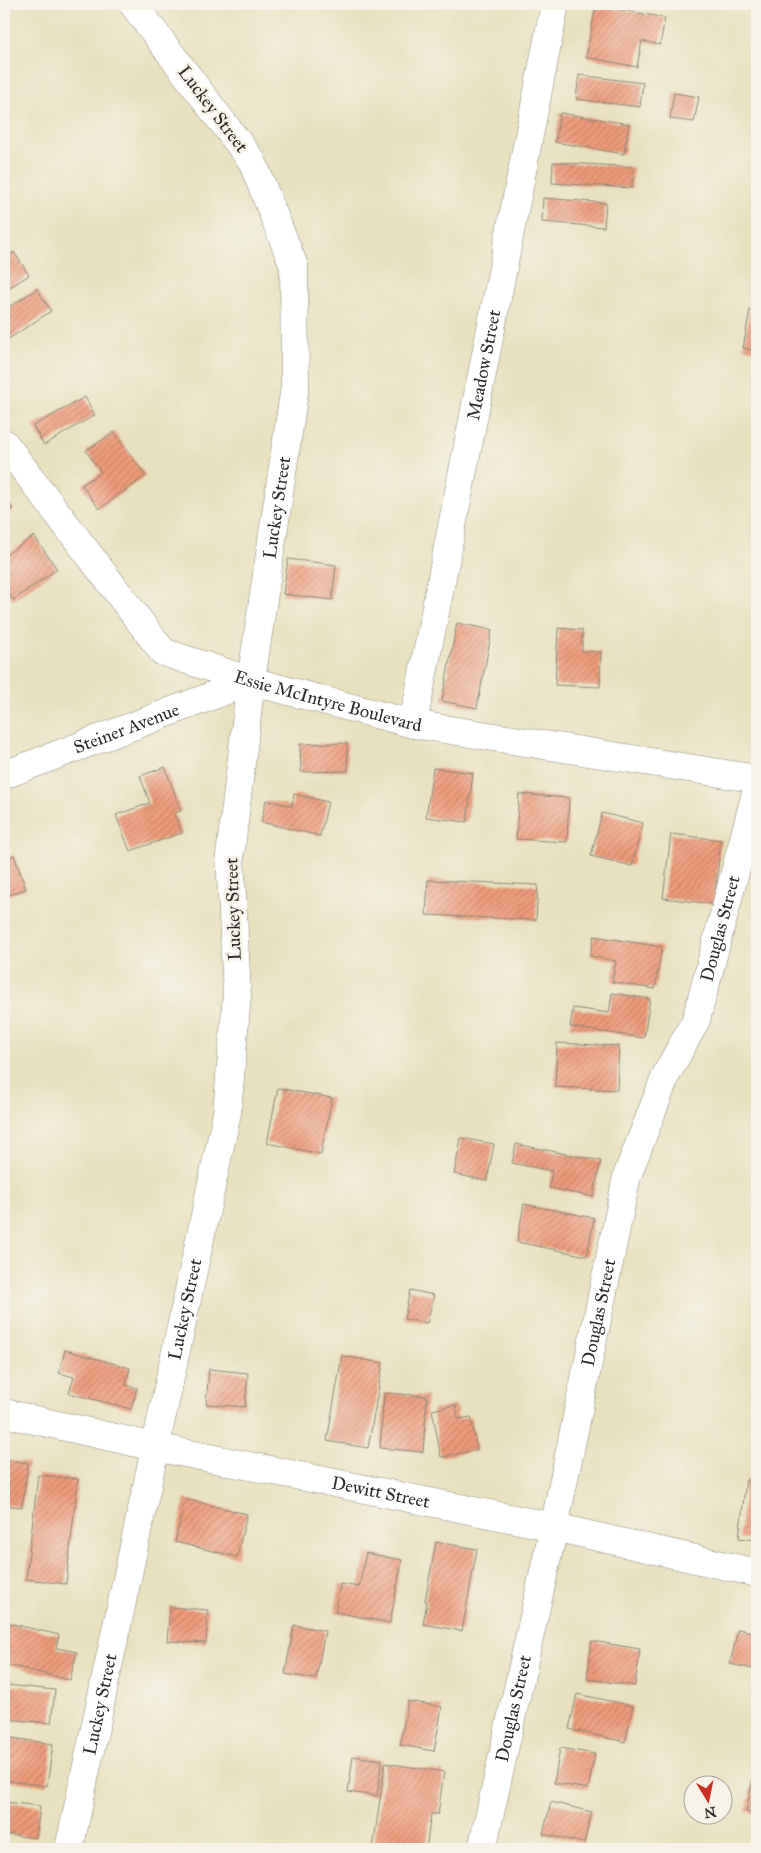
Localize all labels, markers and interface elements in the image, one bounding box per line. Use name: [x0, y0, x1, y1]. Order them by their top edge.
street label: Luckey Street: [173, 61, 253, 157]
street label: Meadow Street: [462, 307, 506, 422]
street label: Luckey Street: [258, 454, 295, 560]
street label: Essie McIntyre Boulevard: [231, 665, 423, 736]
street label: Steiner Avenue: [71, 698, 182, 758]
street label: Luckey Street: [220, 856, 246, 961]
street label: Douglas Street: [696, 872, 745, 984]
street label: Luckey Street: [163, 1256, 207, 1362]
street label: Douglas Street: [577, 1256, 621, 1368]
street label: Dewitt Street: [330, 1472, 432, 1513]
street label: Luckey Street: [78, 1651, 122, 1757]
street label: Douglas Street: [491, 1652, 536, 1764]
north arrow: [684, 1776, 734, 1826]
text: N: [703, 1803, 717, 1822]

